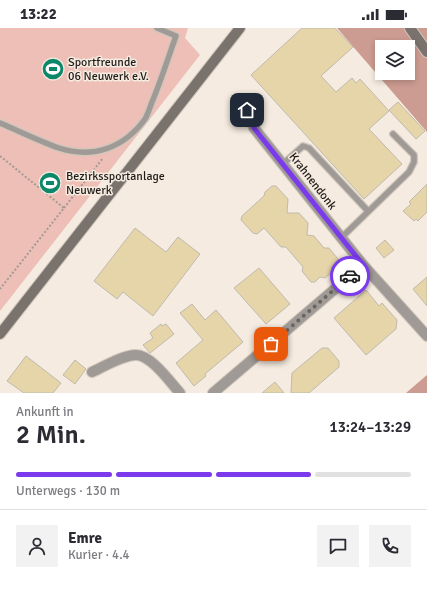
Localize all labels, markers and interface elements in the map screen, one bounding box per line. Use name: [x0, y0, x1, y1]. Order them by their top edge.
text: 13:22: [20, 5, 57, 23]
map controls: [375, 40, 415, 80]
button: layers: [375, 40, 415, 80]
place label: Sportfreunde 06 Neuwerk e.V.: [68, 55, 149, 84]
sports icon: Sportfreunde 06 Neuwerk e.V.: [40, 56, 66, 82]
pin: [230, 93, 264, 127]
icon: home: [236, 99, 258, 121]
street label: Krahnendonk: [286, 150, 340, 213]
place label: Bezirkssportanlage Neuwerk: [66, 169, 165, 198]
sports icon: Bezirkssportanlage Neuwerk: [37, 170, 63, 196]
courier: [330, 256, 370, 296]
icon: car: [339, 265, 361, 287]
pin: [254, 327, 288, 361]
icon: bag: [260, 333, 282, 355]
text: Ankunft in: [16, 404, 74, 420]
text: 13:24–13:29: [330, 418, 411, 436]
text: 2 Min.: [16, 419, 86, 451]
text: Unterwegs · 130 m: [16, 483, 120, 499]
button: person: [16, 525, 58, 567]
button: chat: [317, 525, 359, 567]
button: phone: [369, 525, 411, 567]
text: Emre: [68, 529, 102, 547]
text: Kurier · 4.4: [68, 547, 130, 563]

